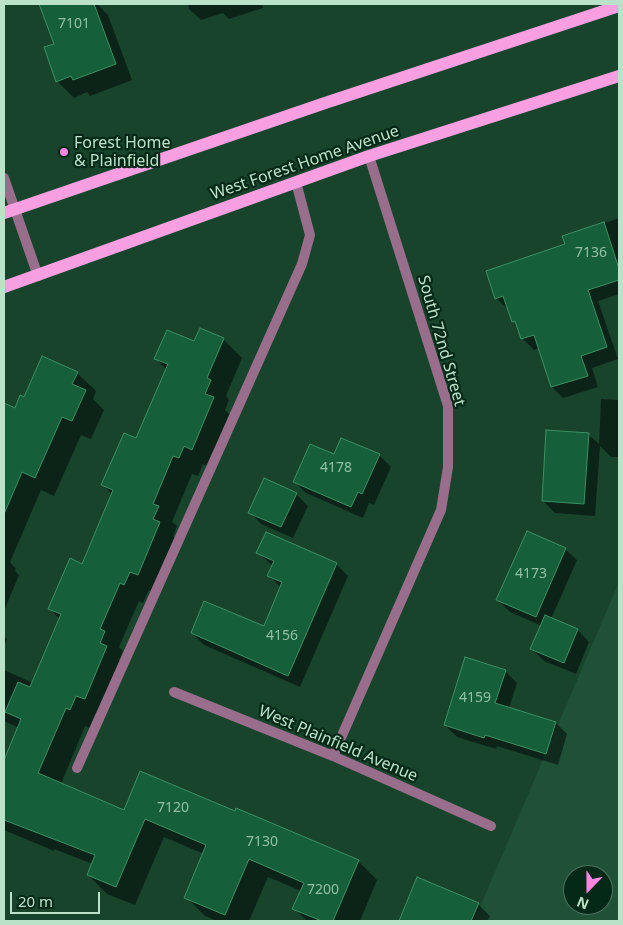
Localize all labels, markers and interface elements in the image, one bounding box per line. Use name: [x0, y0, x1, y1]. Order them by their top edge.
house number: 7101: [58, 16, 90, 32]
street label: West Forest Home Avenue: [208, 122, 402, 204]
place label: Forest Home & Plainfield: [74, 133, 170, 171]
marker: Forest Home & Plainfield: [58, 146, 70, 158]
house number: 7136: [575, 245, 607, 261]
street label: South 72nd Street: [413, 273, 469, 409]
house number: 4178: [320, 460, 352, 476]
house number: 4173: [515, 566, 547, 582]
house number: 4156: [266, 628, 298, 644]
house number: 4159: [459, 690, 491, 706]
street label: West Plainfield Avenue: [256, 702, 420, 786]
house number: 7120: [157, 800, 189, 816]
house number: 7130: [246, 834, 278, 850]
north arrow: [563, 865, 613, 915]
scale bar: [12, 882, 102, 914]
house number: 7200: [307, 882, 339, 898]
text: 20 m: [18, 891, 53, 911]
text: N: [574, 893, 591, 914]

